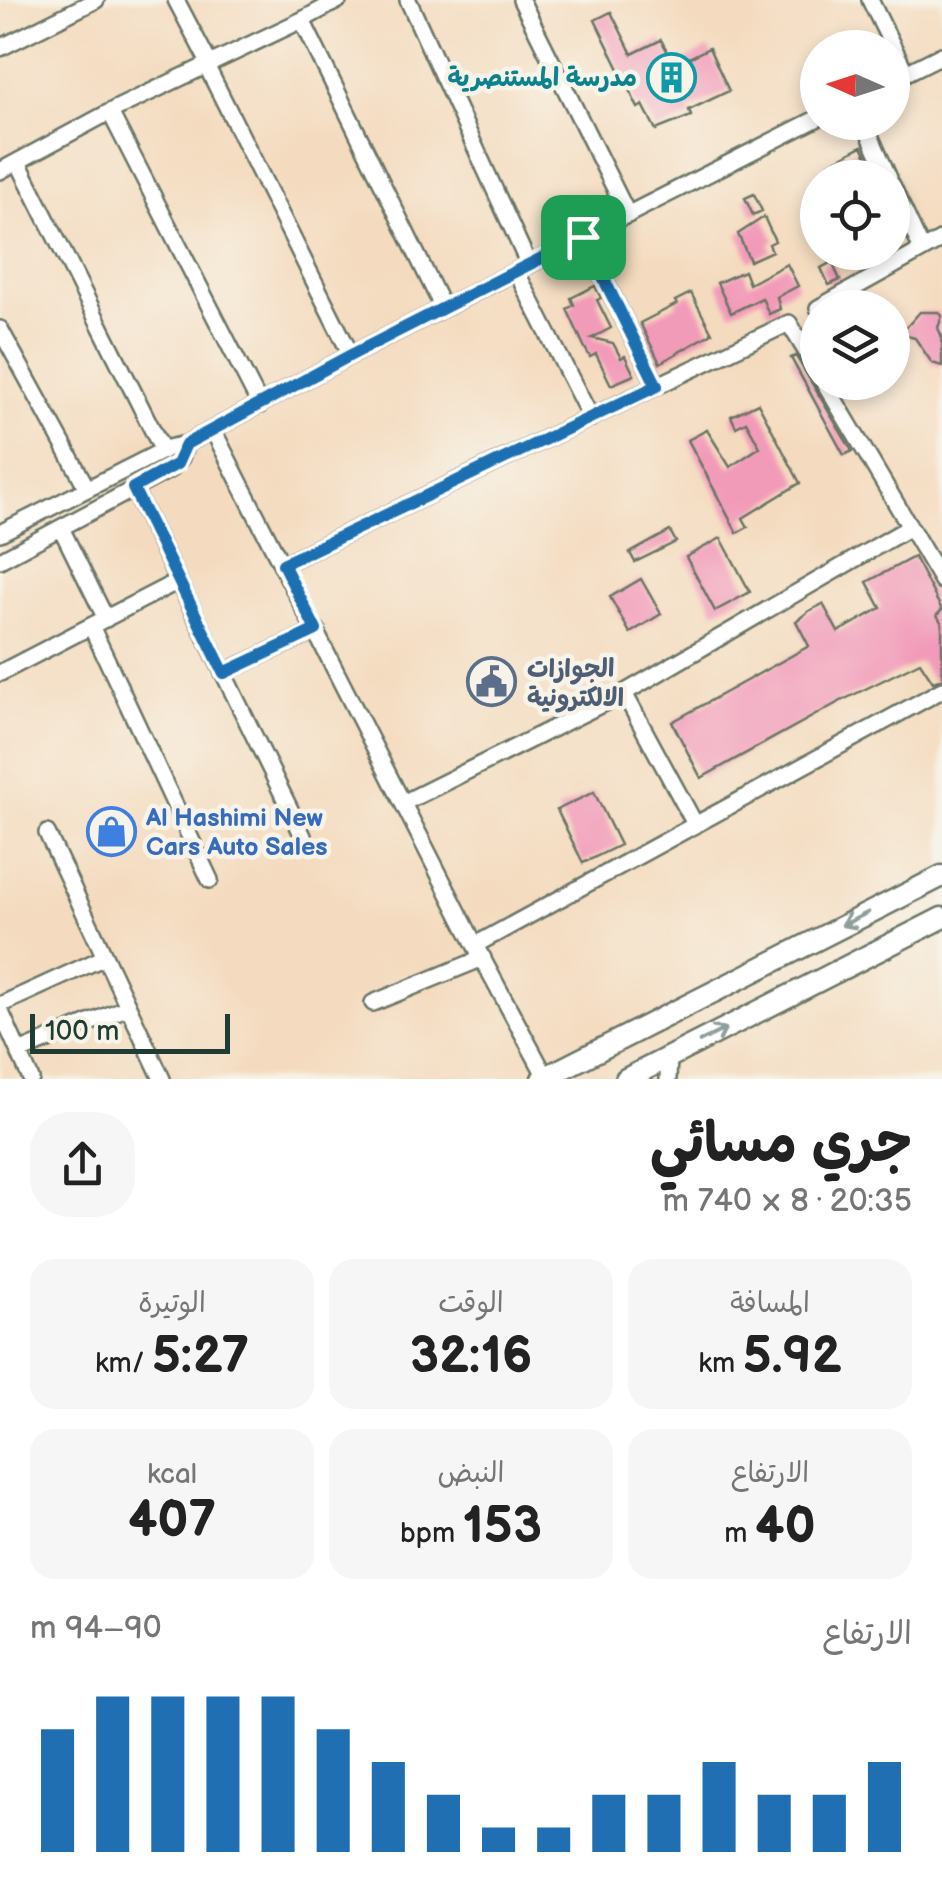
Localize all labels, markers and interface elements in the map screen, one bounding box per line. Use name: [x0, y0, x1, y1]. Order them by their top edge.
north arrow: [800, 30, 910, 140]
map controls: [800, 30, 910, 400]
building icon: مدرسة المستنصرية: [646, 51, 698, 103]
place label: مدرسة المستنصرية: [447, 63, 637, 94]
button: locate: [800, 160, 910, 270]
pin: [541, 195, 626, 280]
icon: arrive: [556, 210, 611, 265]
button: layers: [800, 290, 910, 400]
place label: الجوازات الالكترونية: [527, 654, 624, 714]
public building icon: الجوازات الالكترونية: [466, 656, 518, 708]
place label: Al Hashimi New Cars Auto Sales: [145, 803, 328, 863]
shop icon: Al Hashimi New Cars Auto Sales: [85, 805, 137, 857]
one-way arrow: [841, 911, 871, 930]
scale bar: [30, 1009, 230, 1054]
text: 100 m: [45, 1015, 119, 1048]
one-way arrow: [698, 1025, 728, 1044]
text: جري مسائي: [650, 1111, 912, 1178]
button: share: [30, 1112, 135, 1217]
text: 20:35 · 8 × 740 m: [663, 1182, 912, 1221]
text: الوتيرة: [138, 1287, 206, 1320]
text: الوقت: [438, 1287, 504, 1320]
text: المسافة: [730, 1287, 810, 1320]
text: 5:27: [152, 1327, 249, 1387]
text: 32:16: [410, 1327, 532, 1387]
text: 5.92: [743, 1327, 842, 1387]
text: /km: [95, 1347, 152, 1380]
text: km: [698, 1347, 743, 1380]
text: النبض: [438, 1457, 504, 1490]
text: الارتفاع: [731, 1457, 809, 1490]
text: kcal: [147, 1458, 197, 1491]
text: 407: [128, 1491, 216, 1551]
text: 153: [463, 1497, 542, 1557]
text: 40: [755, 1497, 816, 1557]
text: bpm: [400, 1517, 463, 1550]
text: m: [724, 1517, 755, 1550]
text: 90–94 m: [30, 1609, 162, 1648]
text: الارتفاع: [822, 1615, 912, 1654]

